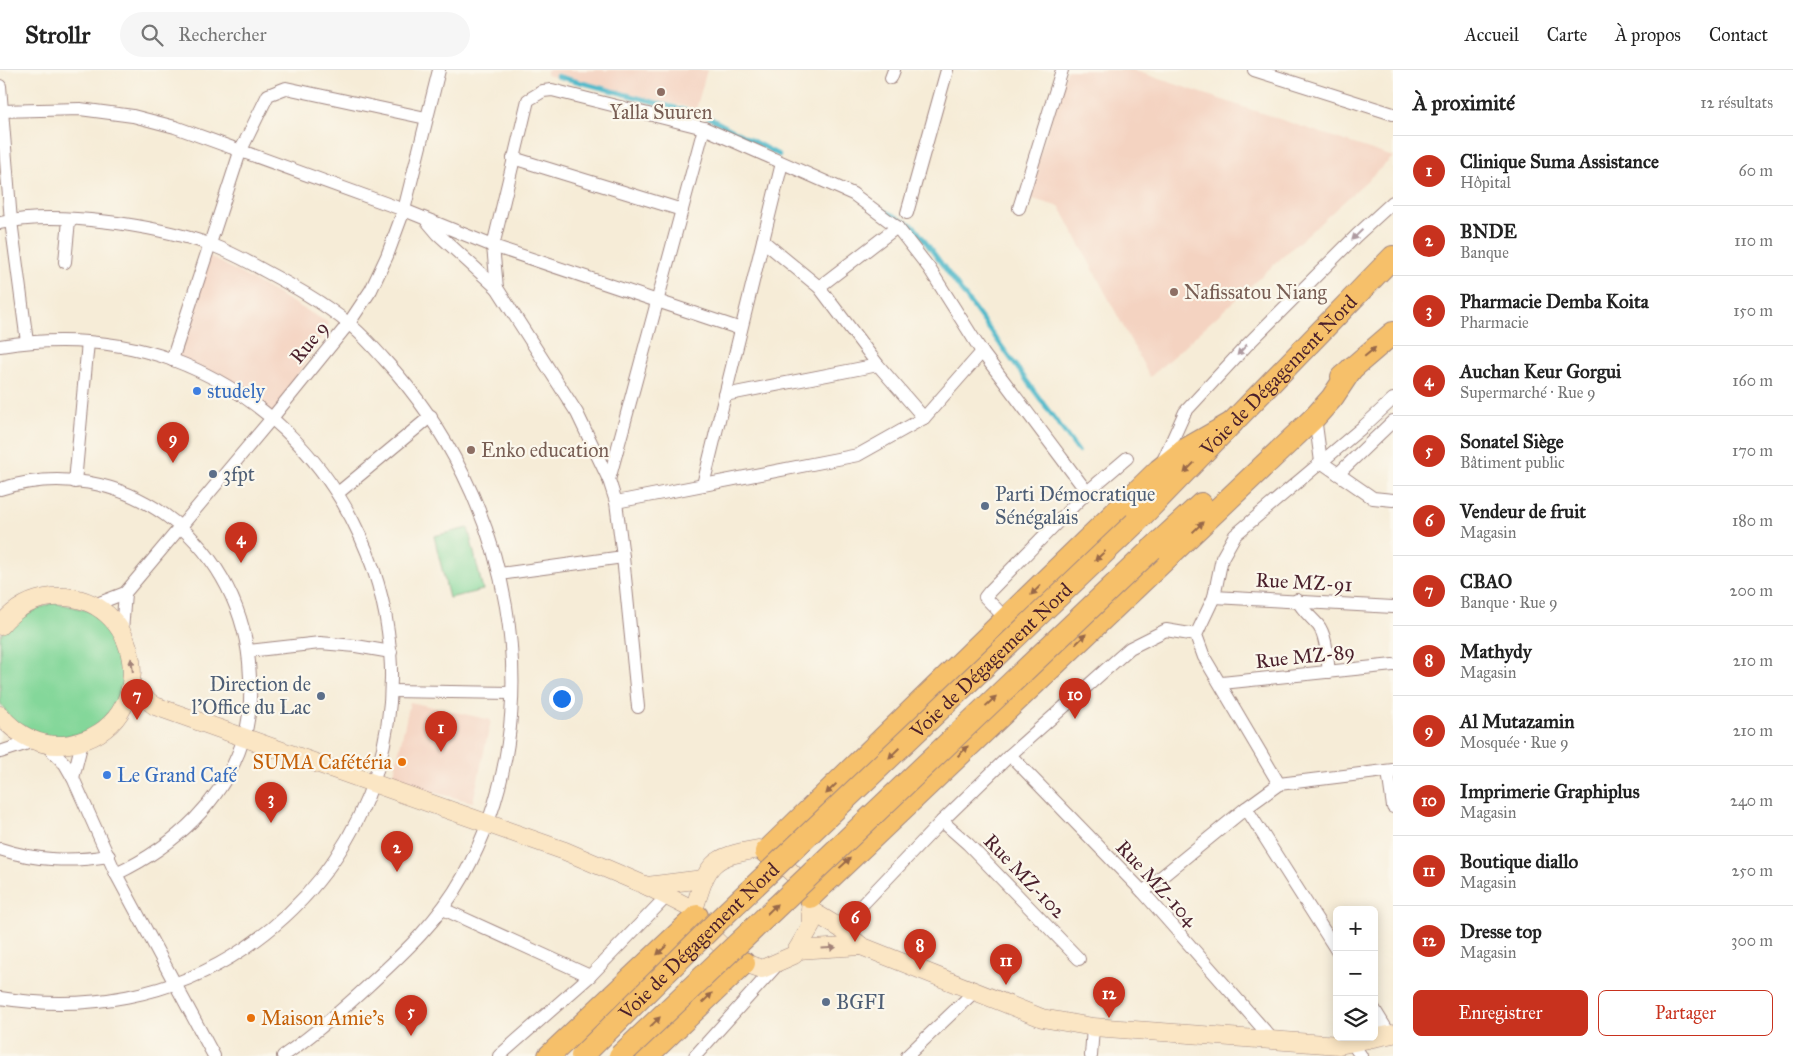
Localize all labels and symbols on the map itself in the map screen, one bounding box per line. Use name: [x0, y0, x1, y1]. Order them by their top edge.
marker: Yalla Suuren: [655, 86, 667, 98]
place label: Yalla Suuren: [610, 100, 713, 124]
one-way arrow: [1351, 229, 1363, 241]
place label: Nafissatou Niang: [1184, 280, 1327, 305]
marker: Nafissatou Niang: [1168, 286, 1180, 298]
street label: Voie de Dégagement Nord: [1194, 290, 1362, 461]
street label: Rue 9: [285, 316, 333, 368]
one-way arrow: [1236, 344, 1248, 356]
one-way arrow: [1364, 346, 1376, 358]
place label: studely: [207, 379, 265, 403]
marker: studely: [191, 385, 203, 397]
pin: 9: [157, 422, 189, 463]
place label: Enko education: [481, 438, 609, 462]
marker: Enko education: [465, 444, 477, 456]
one-way arrow: [1183, 461, 1195, 473]
place label: 3fpt: [223, 462, 255, 486]
marker: 3fpt: [207, 468, 219, 480]
place label: Parti Démocratique Sénégalais: [995, 482, 1155, 530]
marker: Parti Démocratique Sénégalais: [979, 500, 991, 512]
one-way arrow: [1192, 521, 1204, 533]
pin: 4: [225, 522, 257, 563]
one-way arrow: [1094, 550, 1106, 562]
street label: Rue MZ-91: [1255, 567, 1353, 597]
street label: Voie de Dégagement Nord: [904, 578, 1077, 744]
one-way arrow: [1030, 584, 1042, 596]
one-way arrow: [1074, 633, 1086, 645]
street label: Rue MZ-89: [1254, 639, 1356, 673]
one-way arrow: [128, 656, 136, 672]
place label: Direction de l'Office du Lac: [192, 672, 311, 719]
pin: 10: [1059, 678, 1091, 719]
pin: 7: [121, 679, 153, 720]
your location: [549, 686, 575, 712]
marker: Direction de l'Office du Lac: [315, 690, 327, 702]
one-way arrow: [985, 695, 997, 707]
pin: 1: [425, 711, 457, 752]
one-way arrow: [957, 745, 969, 757]
one-way arrow: [888, 747, 900, 759]
place label: SUMA Cafétéria: [252, 750, 393, 774]
marker: SUMA Cafétéria: [396, 756, 408, 768]
place label: Le Grand Café: [117, 763, 238, 787]
marker: Le Grand Café: [101, 769, 113, 781]
pin: 3: [255, 782, 287, 823]
one-way arrow: [825, 782, 837, 794]
street label: Rue MZ-102: [979, 829, 1071, 923]
pin: 2: [381, 831, 413, 872]
street label: Rue MZ-104: [1111, 835, 1204, 932]
street label: Voie de Dégagement Nord: [613, 857, 784, 1025]
one-way arrow: [839, 857, 851, 869]
pin: 6: [839, 901, 871, 942]
one-way arrow: [766, 904, 778, 916]
pin: 8: [904, 929, 936, 970]
one-way arrow: [656, 944, 668, 956]
one-way arrow: [821, 944, 837, 952]
pin: 11: [990, 944, 1022, 985]
pin: 12: [1093, 977, 1125, 1018]
place label: BGFI: [836, 990, 886, 1014]
one-way arrow: [701, 992, 713, 1004]
pin: 5: [395, 995, 427, 1036]
marker: BGFI: [820, 996, 832, 1008]
place label: Maison Amie's: [261, 1006, 384, 1030]
marker: Maison Amie's: [245, 1012, 257, 1024]
one-way arrow: [649, 1016, 661, 1028]

